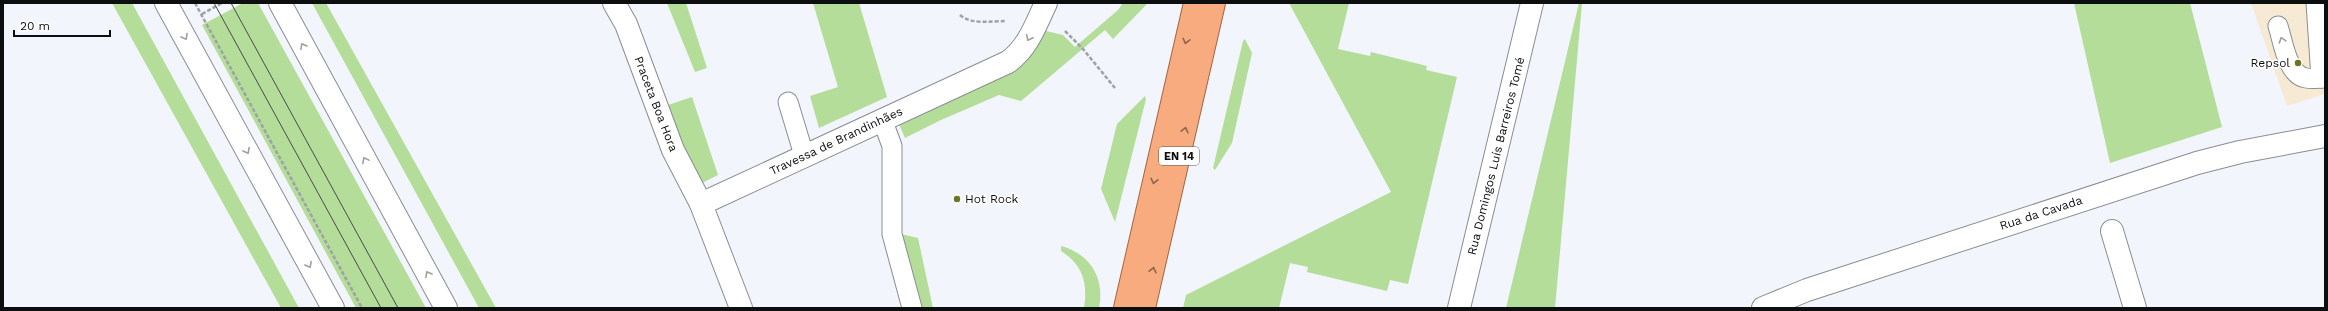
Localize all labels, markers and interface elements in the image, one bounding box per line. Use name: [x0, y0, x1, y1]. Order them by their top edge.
scale bar: [14, 12, 110, 38]
text: 20 m: [20, 19, 50, 33]
one-way arrow: [180, 33, 187, 40]
one-way arrow: [1026, 34, 1034, 41]
one-way arrow: [2278, 36, 2287, 43]
one-way arrow: [1183, 38, 1191, 44]
one-way arrow: [300, 42, 308, 50]
street label: Praceta Boa Hora: [631, 54, 681, 154]
street label: Rua Domingos Luís Barreiros Tomé: [1465, 55, 1527, 256]
place label: Repsol: [2251, 56, 2290, 70]
marker: Repsol: [2293, 58, 2303, 68]
street label: Travessa de Brandinhães: [767, 104, 905, 178]
one-way arrow: [1181, 127, 1189, 133]
one-way arrow: [242, 147, 250, 154]
road number: EN 14: [1159, 147, 1199, 165]
one-way arrow: [363, 157, 370, 164]
one-way arrow: [1150, 178, 1159, 185]
place label: Hot Rock: [965, 192, 1019, 206]
street label: Rua da Cavada: [1998, 193, 2084, 233]
marker: Hot Rock: [952, 194, 962, 204]
one-way arrow: [305, 261, 312, 268]
one-way arrow: [1148, 267, 1156, 273]
one-way arrow: [425, 271, 432, 278]

